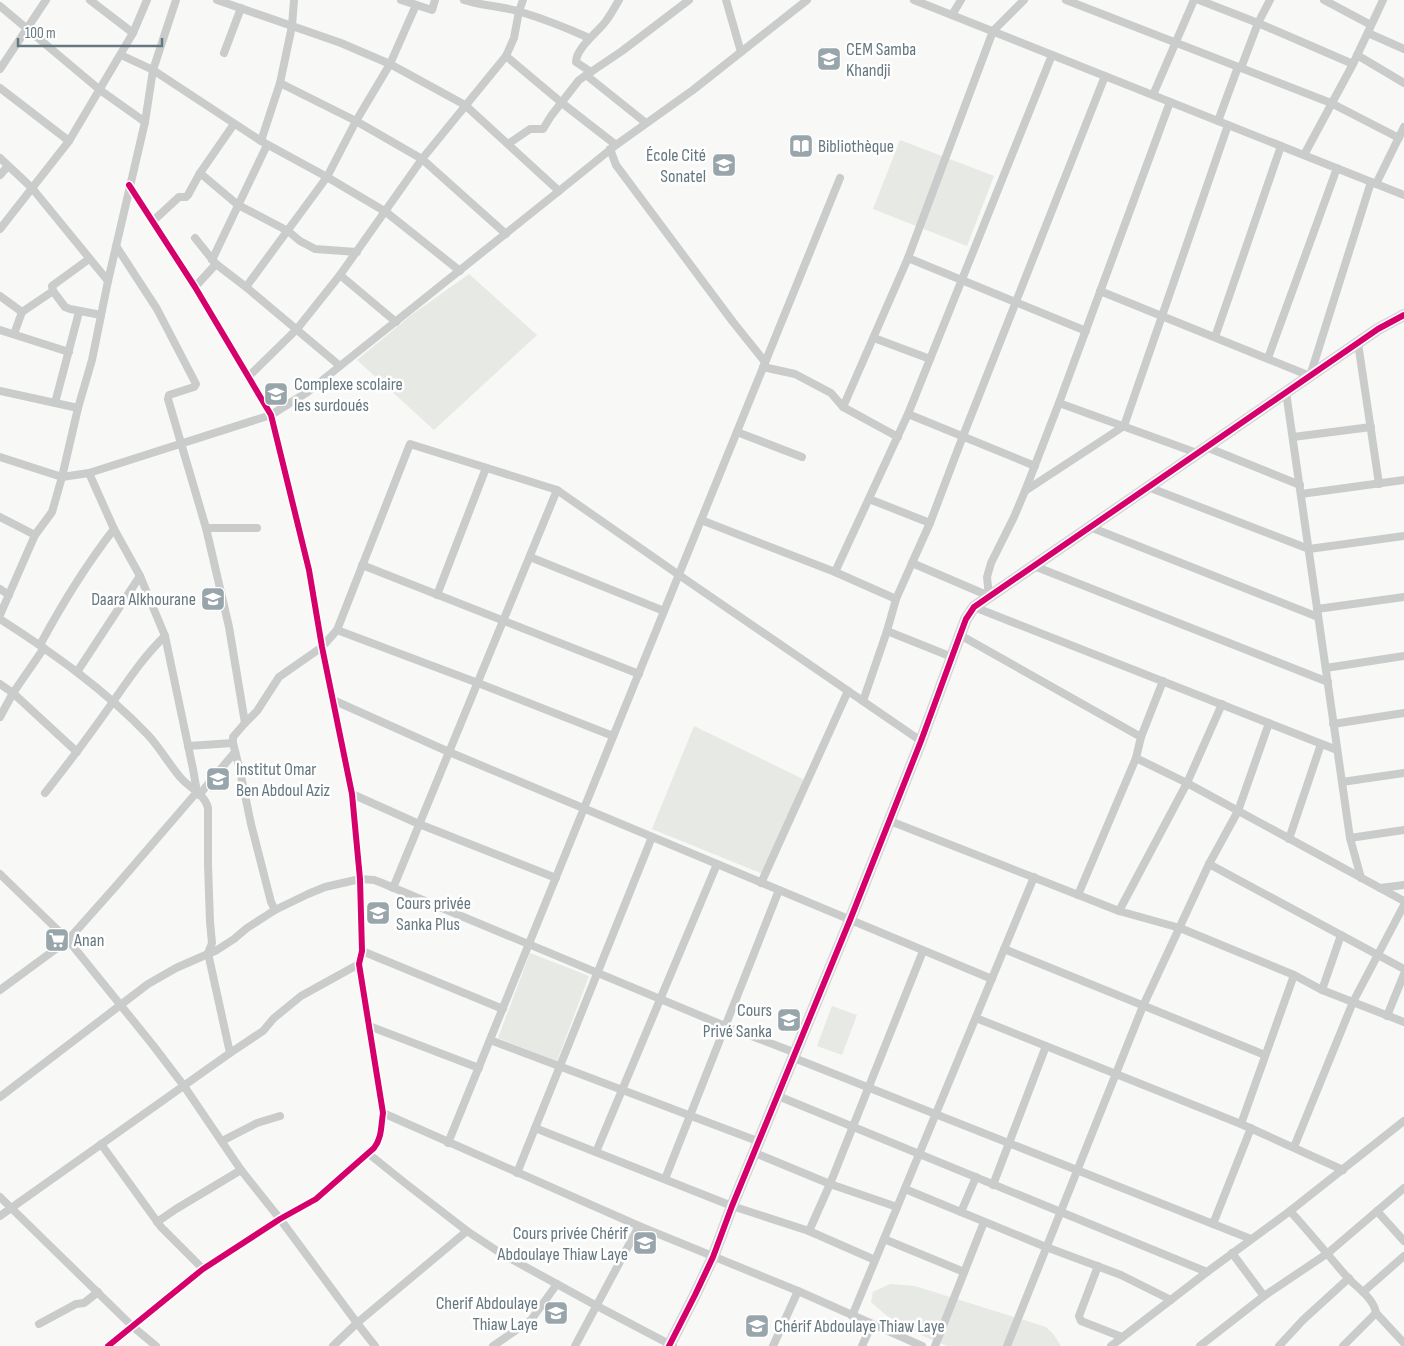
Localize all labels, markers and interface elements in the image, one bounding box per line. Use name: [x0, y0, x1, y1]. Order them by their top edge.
scale bar: [18, 15, 161, 47]
text: 100 m: [25, 24, 56, 43]
place label: CEM Samba Khandji: [846, 39, 916, 81]
school or university icon: CEM Samba Khandji: [816, 46, 842, 72]
library icon: Bibliothèque: [788, 133, 814, 159]
place label: Bibliothèque: [818, 136, 894, 157]
place label: École Cité Sonatel: [646, 145, 706, 187]
school or university icon: École Cité Sonatel: [711, 152, 737, 178]
place label: Complexe scolaire les surdoués: [294, 374, 403, 416]
school or university icon: Complexe scolaire les surdoués: [263, 381, 289, 407]
school or university icon: Daara Alkhourane: [200, 586, 226, 612]
place label: Daara Alkhourane: [91, 589, 196, 610]
place label: Institut Omar Ben Abdoul Aziz: [236, 759, 331, 801]
school or university icon: Institut Omar Ben Abdoul Aziz: [205, 766, 231, 792]
place label: Cours privée Sanka Plus: [396, 893, 471, 935]
school or university icon: Cours privée Sanka Plus: [365, 900, 391, 926]
supermarket icon: Anan: [44, 927, 70, 953]
place label: Anan: [73, 930, 104, 951]
place label: Cours Privé Sanka: [703, 1000, 772, 1042]
school or university icon: Cours Privé Sanka: [776, 1007, 802, 1033]
place label: Cours privée Chérif Abdoulaye Thiaw Laye: [497, 1223, 629, 1265]
school or university icon: Cours privée Chérif Abdoulaye Thiaw Laye: [632, 1230, 658, 1256]
place label: Cherif Abdoulaye Thiaw Laye: [436, 1293, 538, 1335]
school or university icon: Cherif Abdoulaye Thiaw Laye: [543, 1300, 569, 1326]
school or university icon: Chérif Abdoulaye Thiaw Laye: [744, 1313, 770, 1339]
place label: Chérif Abdoulaye Thiaw Laye: [774, 1316, 945, 1337]

